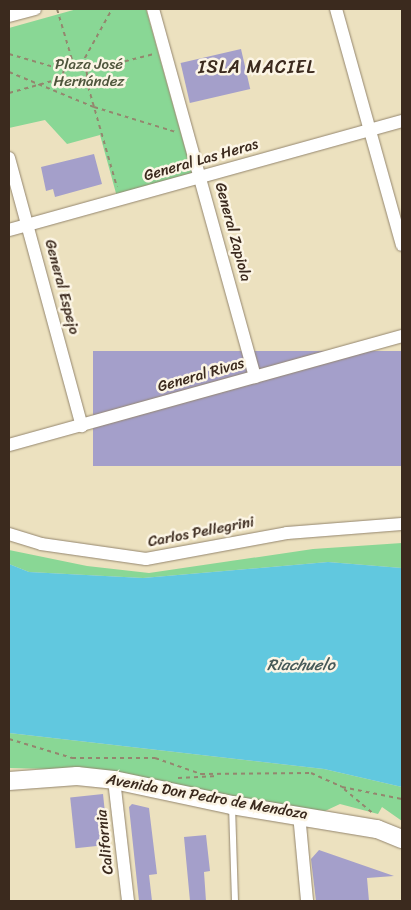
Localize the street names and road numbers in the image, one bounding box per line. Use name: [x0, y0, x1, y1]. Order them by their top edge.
street label: General Las Heras: [141, 135, 261, 185]
street label: General Zapiola: [211, 181, 255, 283]
street label: General Espejo: [41, 238, 83, 336]
street label: General Rivas: [156, 354, 246, 396]
street label: Carlos Pellegrini: [146, 513, 256, 551]
street label: Avenida Don Pedro de Mendoza: [105, 770, 309, 824]
street label: California: [93, 809, 117, 875]

